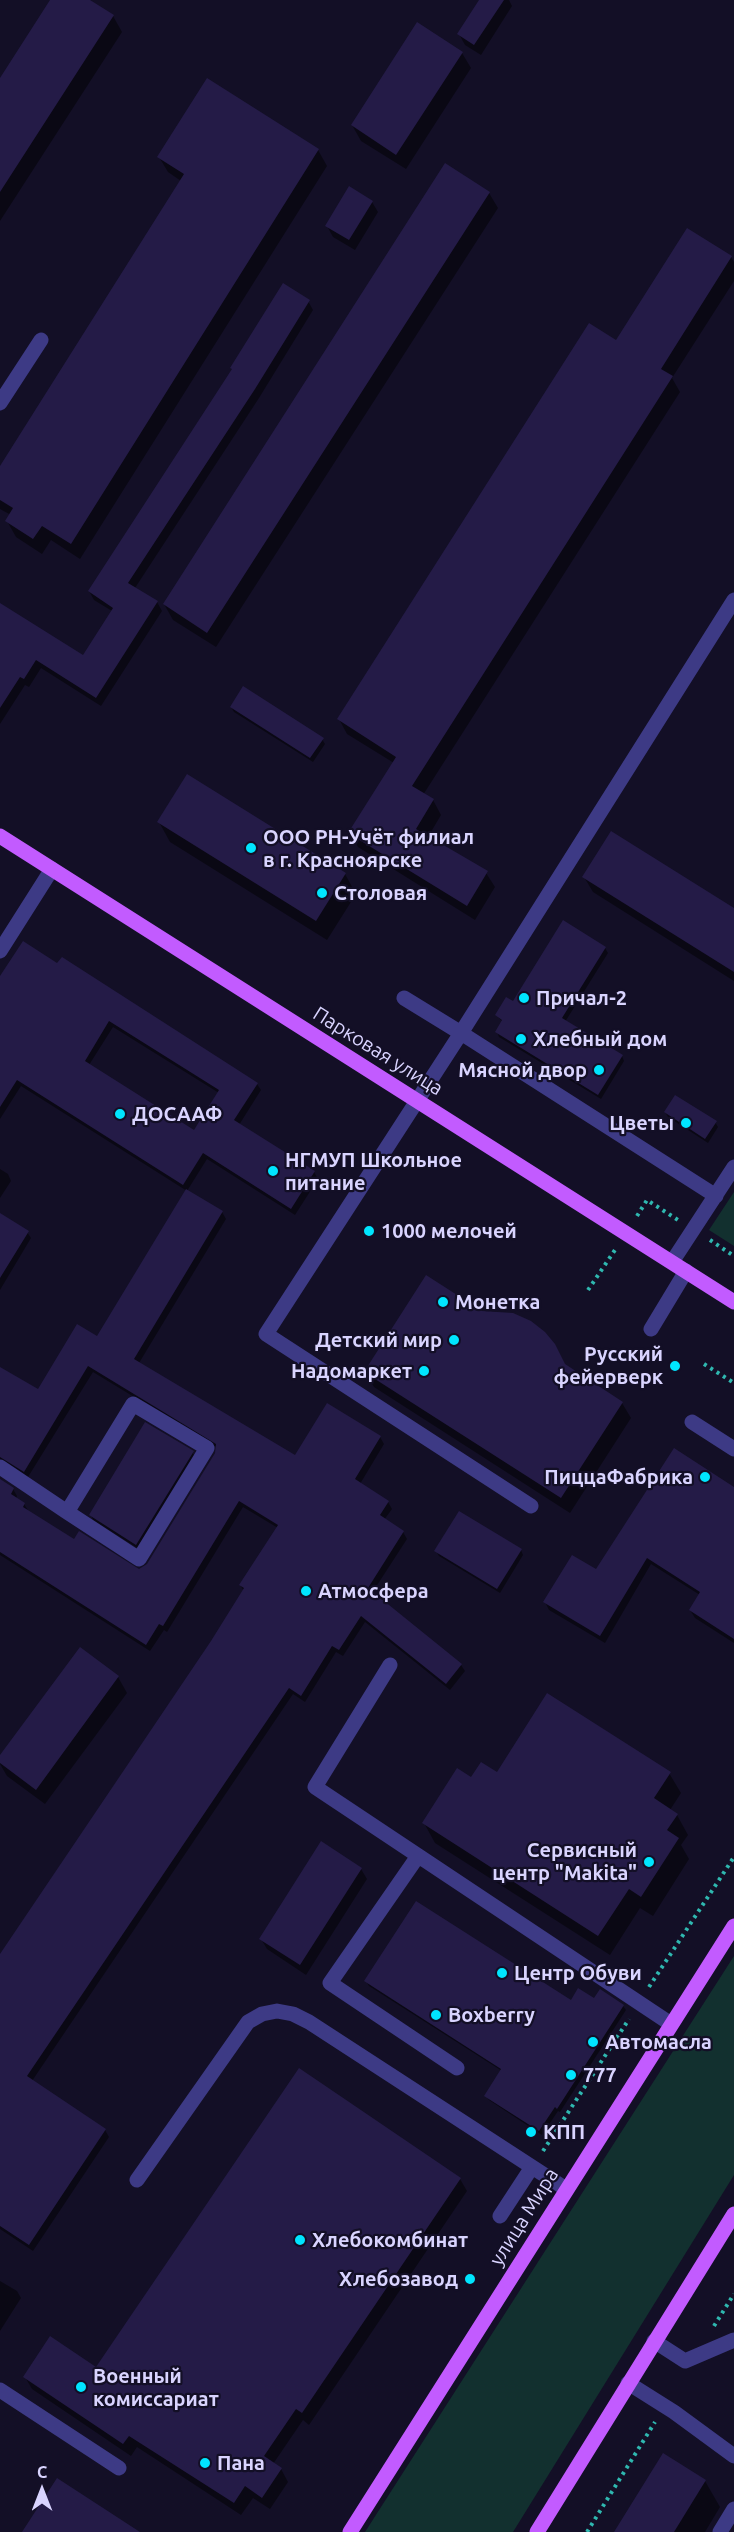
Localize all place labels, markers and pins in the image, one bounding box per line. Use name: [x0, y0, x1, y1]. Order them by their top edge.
place label: ООО РН-Учёт филиал в г. Красноярске: [263, 825, 474, 872]
marker: ООО РН-Учёт филиал в г. Красноярске: [244, 841, 258, 855]
place label: Столовая: [334, 881, 427, 905]
marker: Столовая: [315, 886, 329, 900]
place label: Причал-2: [536, 986, 627, 1010]
marker: Причал-2: [517, 991, 531, 1005]
place label: Хлебный дом: [533, 1027, 667, 1051]
marker: Хлебный дом: [514, 1032, 528, 1046]
place label: Мясной двор: [458, 1058, 587, 1082]
marker: Мясной двор: [592, 1063, 606, 1077]
place label: ДОСААФ: [132, 1102, 222, 1126]
marker: ДОСААФ: [113, 1107, 127, 1121]
place label: Цветы: [609, 1111, 674, 1135]
marker: Цветы: [679, 1116, 693, 1130]
place label: НГМУП Школьное питание: [285, 1148, 462, 1195]
marker: НГМУП Школьное питание: [266, 1164, 280, 1178]
place label: 1000 мелочей: [381, 1219, 517, 1243]
marker: 1000 мелочей: [362, 1224, 376, 1238]
place label: Монетка: [455, 1290, 540, 1314]
marker: Монетка: [436, 1295, 450, 1309]
place label: Детский мир: [315, 1328, 442, 1352]
marker: Детский мир: [447, 1333, 461, 1347]
place label: Русский фейерверк: [553, 1342, 663, 1389]
place label: Надомаркет: [291, 1359, 412, 1383]
marker: Русский фейерверк: [668, 1359, 682, 1373]
marker: Надомаркет: [417, 1364, 431, 1378]
place label: ПиццаФабрика: [544, 1465, 693, 1489]
marker: ПиццаФабрика: [698, 1470, 712, 1484]
place label: Атмосфера: [318, 1579, 429, 1603]
marker: Атмосфера: [299, 1584, 313, 1598]
place label: Сервисный центр "Makita": [492, 1838, 637, 1885]
marker: Сервисный центр "Makita": [642, 1855, 656, 1869]
place label: Центр Обуви: [514, 1961, 642, 1985]
marker: Центр Обуви: [495, 1966, 509, 1980]
place label: Boxberry: [448, 2003, 535, 2027]
marker: Boxberry: [429, 2008, 443, 2022]
place label: Автомасла: [605, 2030, 712, 2054]
marker: Автомасла: [586, 2035, 600, 2049]
place label: 777: [583, 2063, 617, 2087]
marker: 777: [564, 2068, 578, 2082]
place label: КПП: [543, 2120, 585, 2144]
marker: КПП: [524, 2125, 538, 2139]
place label: Хлебокомбинат: [312, 2228, 468, 2252]
marker: Хлебокомбинат: [293, 2233, 307, 2247]
place label: Хлебозавод: [339, 2267, 458, 2291]
marker: Хлебозавод: [463, 2272, 477, 2286]
place label: Военный комиссариат: [93, 2364, 219, 2411]
marker: Военный комиссариат: [74, 2380, 88, 2394]
place label: Пана: [217, 2451, 265, 2475]
marker: Пана: [198, 2456, 212, 2470]

